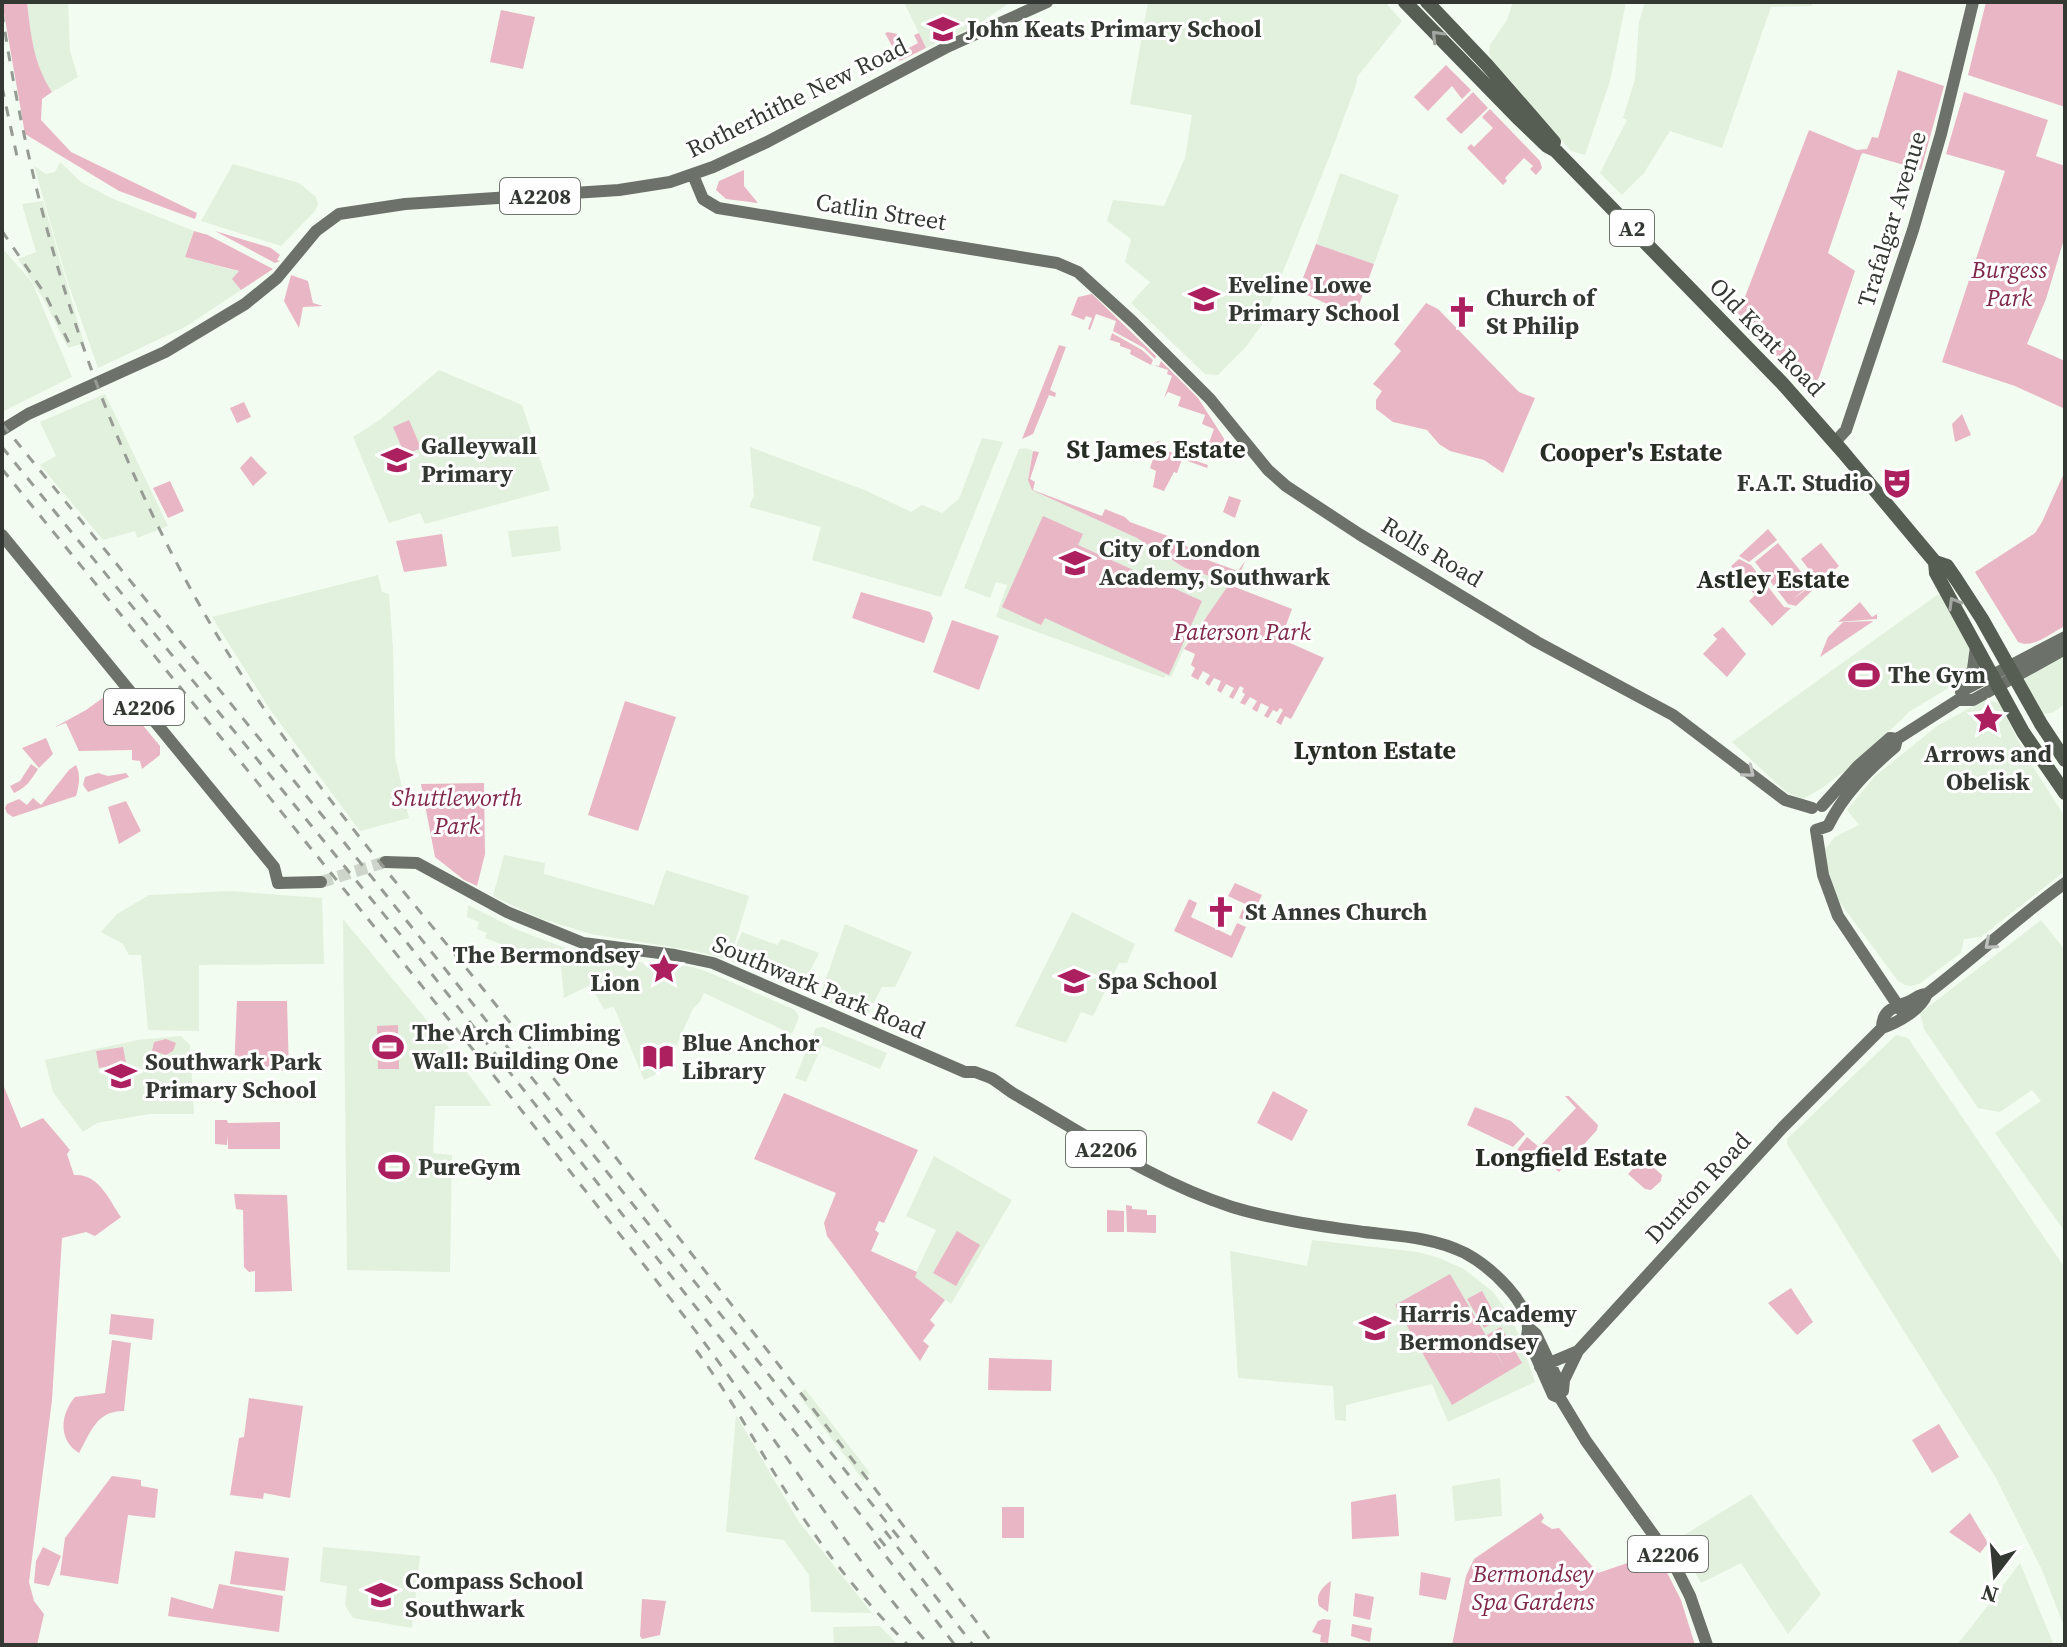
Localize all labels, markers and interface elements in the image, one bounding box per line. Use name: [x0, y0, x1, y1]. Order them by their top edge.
school or university icon: John Keats Primary School: [926, 12, 960, 46]
place label: John Keats Primary School: [965, 12, 1262, 45]
street label: Rotherhithe New Road: [681, 30, 913, 165]
one-way arrow: [1432, 31, 1447, 45]
street label: Trafalgar Avenue: [1849, 127, 1934, 311]
road number: A2208: [500, 178, 580, 214]
street label: Catlin Street: [813, 185, 949, 238]
road number: A2: [1610, 210, 1654, 246]
park label: Burgess Park: [1970, 253, 2047, 314]
place label: Eveline Lowe Primary School: [1228, 268, 1400, 329]
street label: Old Kent Road: [1702, 270, 1833, 404]
place label: Church of St Philip: [1486, 281, 1598, 342]
school or university icon: Eveline Lowe Primary School: [1187, 282, 1221, 316]
church icon: Church of St Philip: [1445, 295, 1479, 329]
place label: Galleywall Primary: [421, 429, 537, 490]
district label: St James Estate: [1066, 431, 1246, 467]
district label: Cooper's Estate: [1540, 434, 1722, 470]
school or university icon: Galleywall Primary: [380, 443, 414, 477]
place label: F.A.T. Studio: [1737, 466, 1873, 499]
theatre icon: F.A.T. Studio: [1880, 466, 1914, 500]
street label: Rolls Road: [1375, 508, 1490, 595]
place label: City of London Academy, Southwark: [1099, 532, 1330, 593]
school or university icon: City of London Academy, Southwark: [1058, 546, 1092, 580]
district label: Astley Estate: [1696, 561, 1850, 597]
one-way arrow: [1948, 597, 1964, 612]
park label: Paterson Park: [1172, 615, 1311, 648]
sports icon: The Gym: [1847, 658, 1881, 692]
place label: The Gym: [1888, 658, 1986, 691]
road number: A2206: [104, 689, 184, 725]
place icon: Arrows and Obelisk: [1971, 702, 2005, 736]
district label: Lynton Estate: [1294, 732, 1456, 768]
place label: Arrows and Obelisk: [1924, 737, 2052, 798]
one-way arrow: [1740, 762, 1754, 777]
park label: Shuttleworth Park: [392, 781, 522, 842]
church icon: St Annes Church: [1204, 895, 1238, 929]
place label: St Annes Church: [1245, 895, 1427, 928]
street label: Southwark Park Road: [708, 927, 931, 1047]
one-way arrow: [1984, 934, 1999, 949]
place label: The Bermondsey Lion: [452, 938, 640, 999]
place icon: The Bermondsey Lion: [647, 952, 681, 986]
school or university icon: Spa School: [1057, 964, 1091, 998]
place label: Spa School: [1098, 964, 1218, 997]
place label: The Arch Climbing Wall: Building One: [412, 1016, 620, 1077]
place label: Blue Anchor Library: [682, 1026, 820, 1087]
sports icon: The Arch Climbing Wall: Building One: [371, 1030, 405, 1064]
library icon: Blue Anchor Library: [641, 1040, 675, 1074]
place label: Southwark Park Primary School: [145, 1045, 322, 1106]
school or university icon: Southwark Park Primary School: [104, 1059, 138, 1093]
street label: Dunton Road: [1638, 1125, 1758, 1250]
road number: A2206: [1066, 1131, 1146, 1167]
district label: Longfield Estate: [1475, 1139, 1667, 1175]
sports icon: PureGym: [377, 1150, 411, 1184]
place label: PureGym: [418, 1150, 521, 1183]
place label: Harris Academy Bermondsey: [1399, 1297, 1577, 1358]
school or university icon: Harris Academy Bermondsey: [1358, 1311, 1392, 1345]
north arrow: [1955, 1535, 2035, 1615]
road number: A2206: [1628, 1536, 1708, 1572]
park label: Bermondsey Spa Gardens: [1471, 1557, 1595, 1618]
place label: Compass School Southwark: [405, 1564, 584, 1625]
school or university icon: Compass School Southwark: [364, 1578, 398, 1612]
text: N: [1978, 1578, 2001, 1611]

